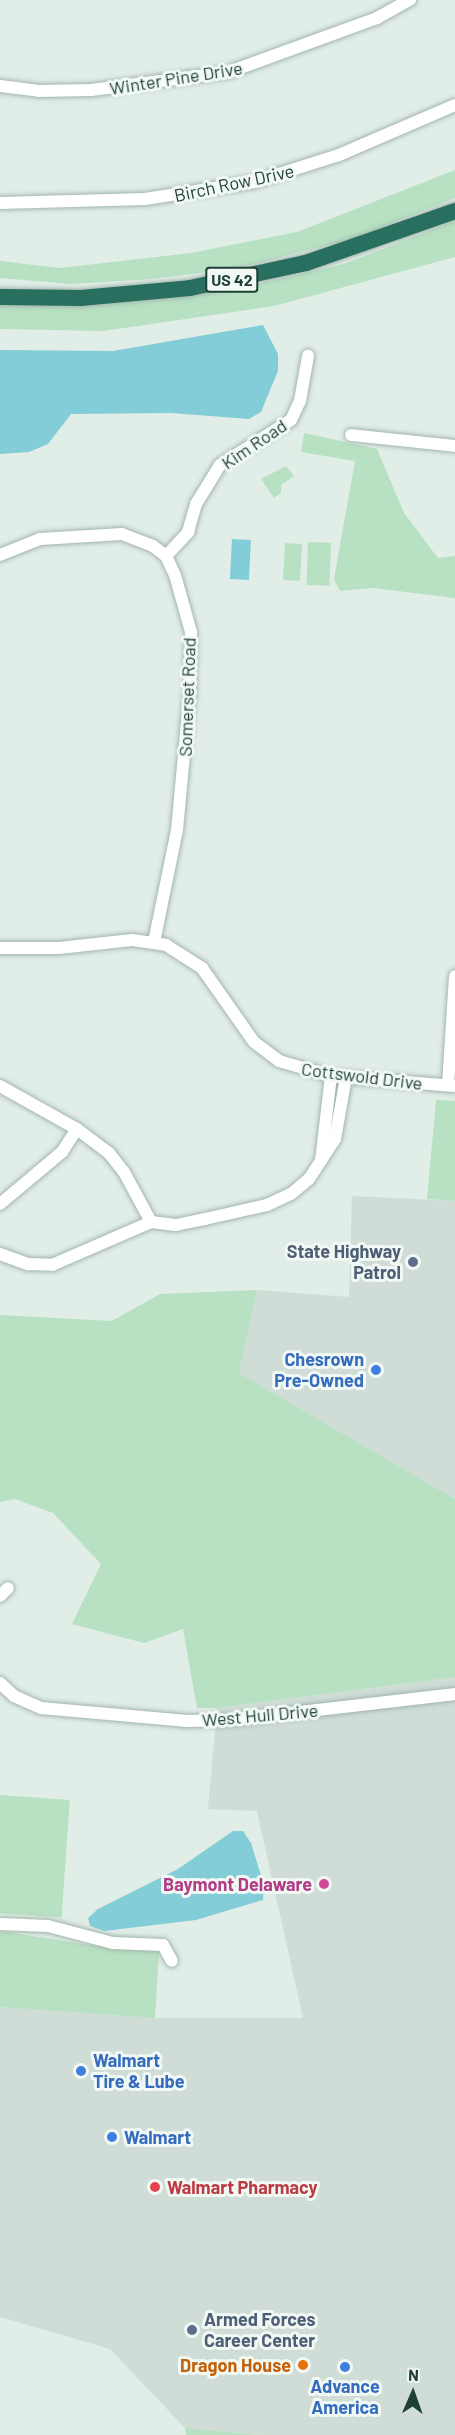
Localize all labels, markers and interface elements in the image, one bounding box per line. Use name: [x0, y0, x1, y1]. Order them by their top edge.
street label: Winter Pine Drive: [108, 57, 244, 99]
street label: Birch Row Drive: [172, 160, 296, 206]
road number: US 42: [205, 267, 259, 293]
street label: Kim Road: [217, 414, 291, 474]
street label: Somerset Road: [174, 637, 200, 757]
street label: Cottswold Drive: [300, 1058, 424, 1094]
place label: State Highway Patrol: [287, 1241, 401, 1284]
marker: State Highway Patrol: [406, 1255, 420, 1269]
place label: Chesrown Pre-Owned: [274, 1349, 364, 1392]
marker: Chesrown Pre-Owned: [369, 1363, 383, 1377]
street label: West Hull Drive: [201, 1699, 319, 1731]
place label: Baymont Delaware: [163, 1873, 312, 1895]
marker: Baymont Delaware: [317, 1877, 331, 1891]
place label: Walmart Tire & Lube: [93, 2050, 184, 2092]
marker: Walmart Tire & Lube: [74, 2064, 88, 2078]
place label: Walmart: [124, 2126, 191, 2148]
marker: Walmart: [105, 2130, 119, 2144]
place label: Walmart Pharmacy: [167, 2176, 318, 2198]
marker: Walmart Pharmacy: [148, 2180, 162, 2194]
place label: Armed Forces Career Center: [204, 2309, 316, 2352]
marker: Armed Forces Career Center: [185, 2323, 199, 2337]
place label: Dragon House: [180, 2354, 291, 2376]
marker: Dragon House: [296, 2358, 310, 2372]
marker: Advance America: [338, 2360, 352, 2374]
north arrow: [383, 2363, 443, 2423]
text: N: [408, 2365, 419, 2384]
place label: Advance America: [310, 2376, 380, 2418]

